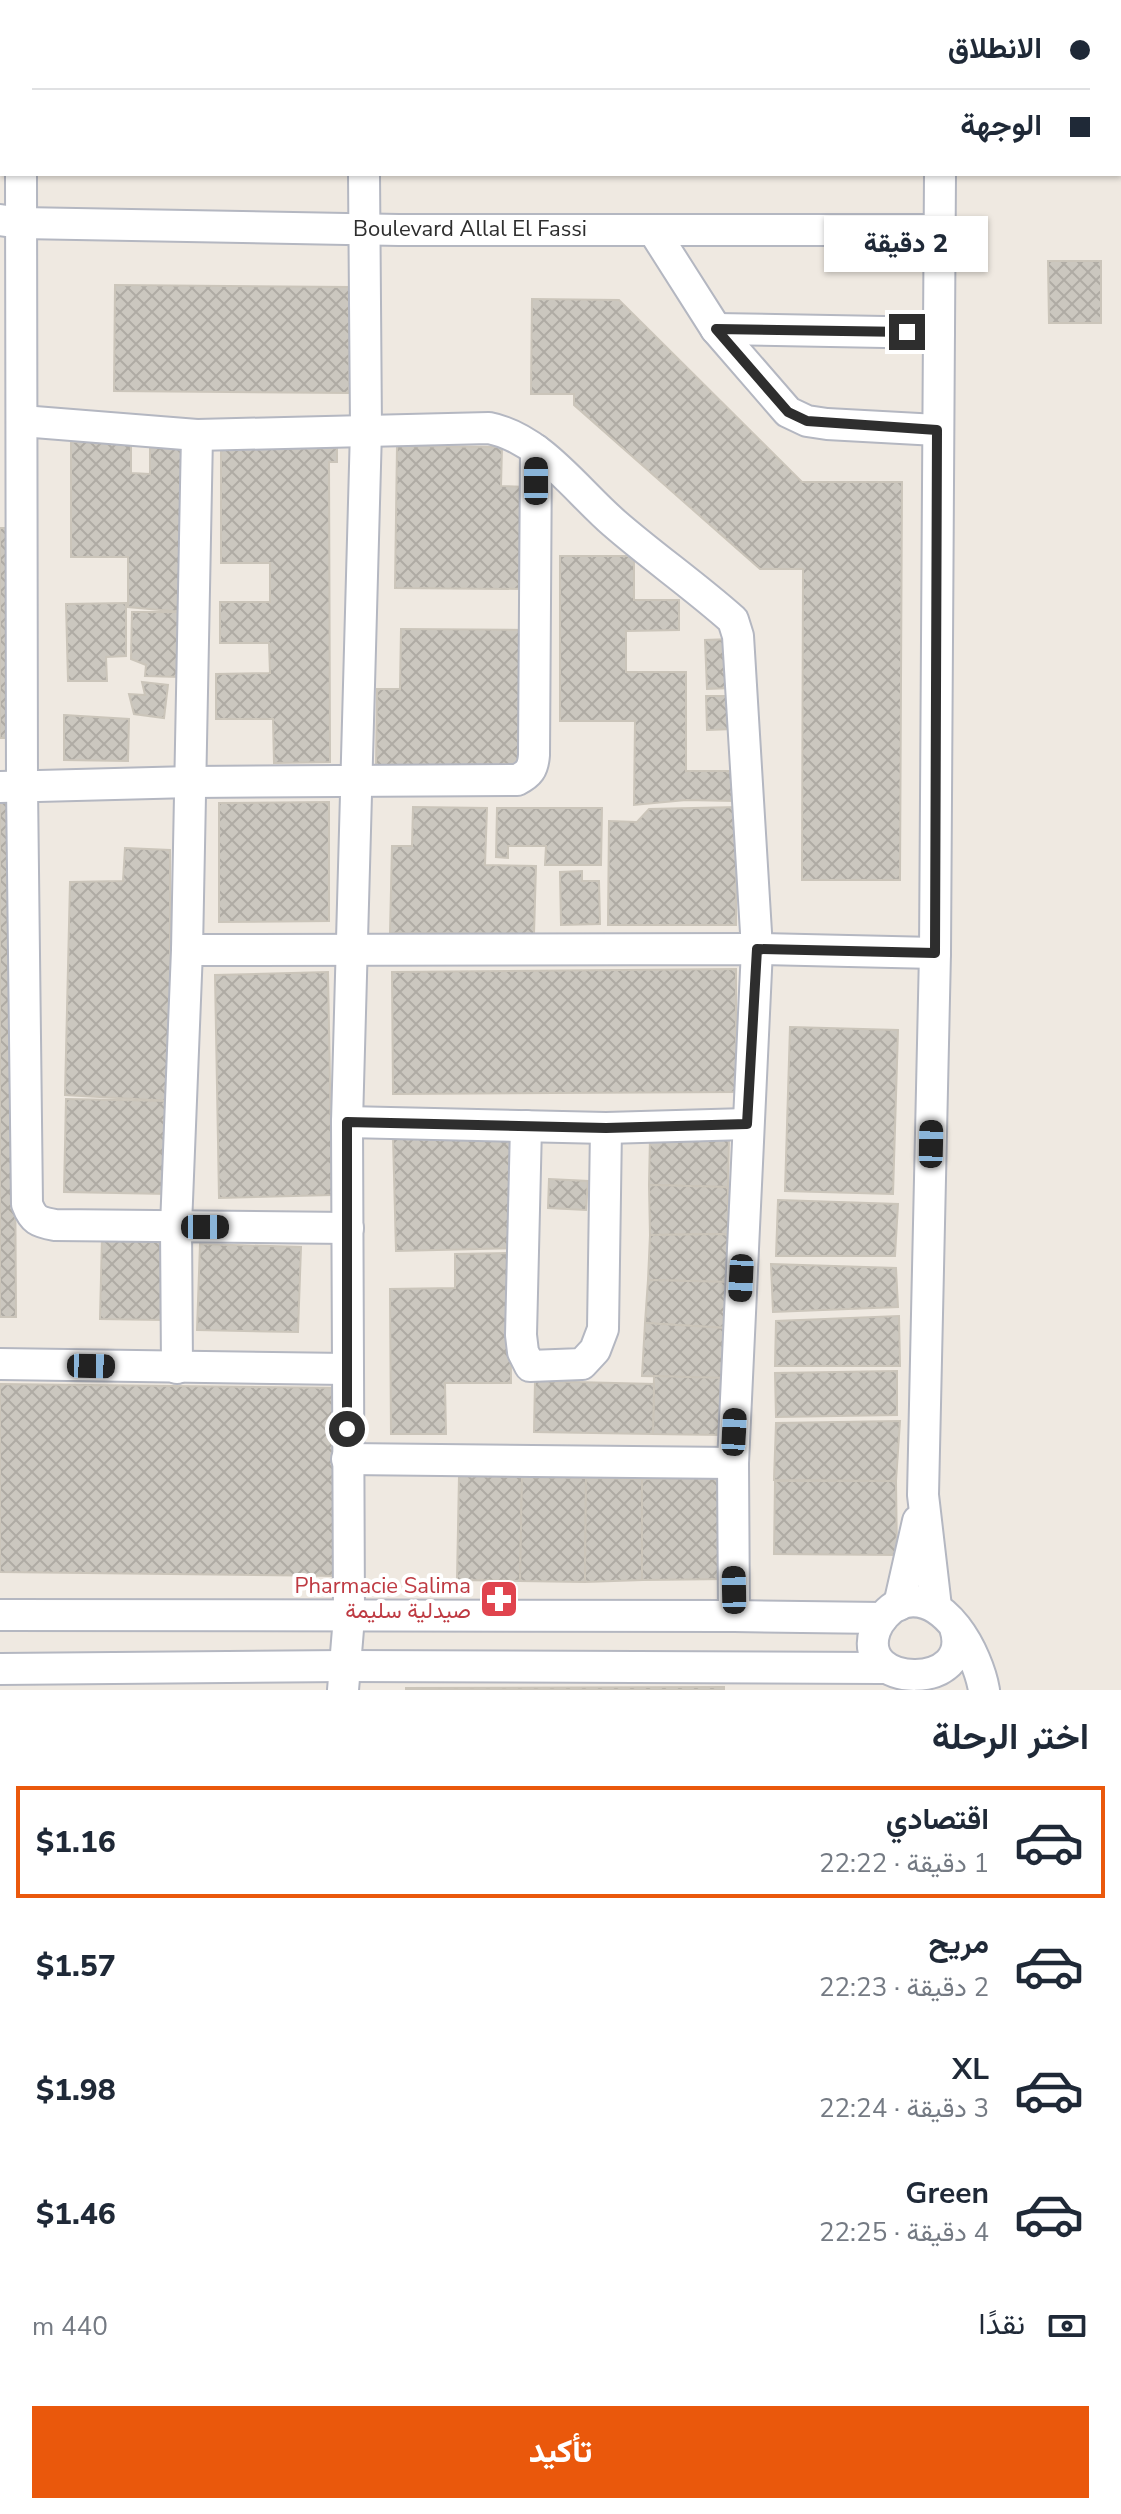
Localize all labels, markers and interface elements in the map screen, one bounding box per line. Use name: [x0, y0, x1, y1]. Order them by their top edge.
text: الانطلاق: [948, 28, 1042, 69]
text: الوجهة: [960, 105, 1042, 146]
street label: Boulevard Allal El Fassi: [353, 214, 587, 244]
callout: 2 دقيقة: [825, 216, 989, 272]
text: 2 دقيقة: [864, 226, 948, 261]
route end: [889, 314, 925, 350]
car: [524, 457, 548, 505]
car: [919, 1120, 943, 1168]
car: [181, 1215, 229, 1239]
car: [728, 1253, 754, 1303]
car: [67, 1354, 115, 1378]
car: [721, 1407, 747, 1457]
route start: [329, 1411, 365, 1447]
car: [722, 1566, 746, 1614]
place label: Pharmacie Salima صيدلية سليمة: [295, 1571, 471, 1626]
pharmacy icon: Pharmacie Salima صيدلية سليمة: [478, 1578, 520, 1620]
text: اختر الرحلة: [932, 1713, 1089, 1762]
text: اقتصادي: [886, 1799, 989, 1840]
icon: car: [1013, 1806, 1085, 1878]
text: $1.16: [36, 1822, 116, 1863]
text: 1 دقيقة · 22:22: [819, 1846, 989, 1881]
text: مريح: [929, 1923, 989, 1964]
icon: car: [1013, 1930, 1085, 2002]
text: $1.57: [36, 1946, 116, 1987]
text: 2 دقيقة · 22:23: [819, 1970, 989, 2005]
text: XL: [952, 2049, 989, 2090]
icon: car: [1013, 2054, 1085, 2126]
text: $1.98: [36, 2070, 116, 2111]
text: 3 دقيقة · 22:24: [819, 2091, 989, 2126]
text: Green: [905, 2173, 989, 2214]
icon: car: [1013, 2178, 1085, 2250]
text: $1.46: [36, 2194, 116, 2235]
text: 4 دقيقة · 22:25: [819, 2215, 989, 2250]
text: نقدًا: [979, 2304, 1025, 2345]
icon: cash: [1045, 2304, 1089, 2348]
text: 440 m: [32, 2309, 108, 2344]
button: تأكيد: [32, 2406, 1089, 2498]

